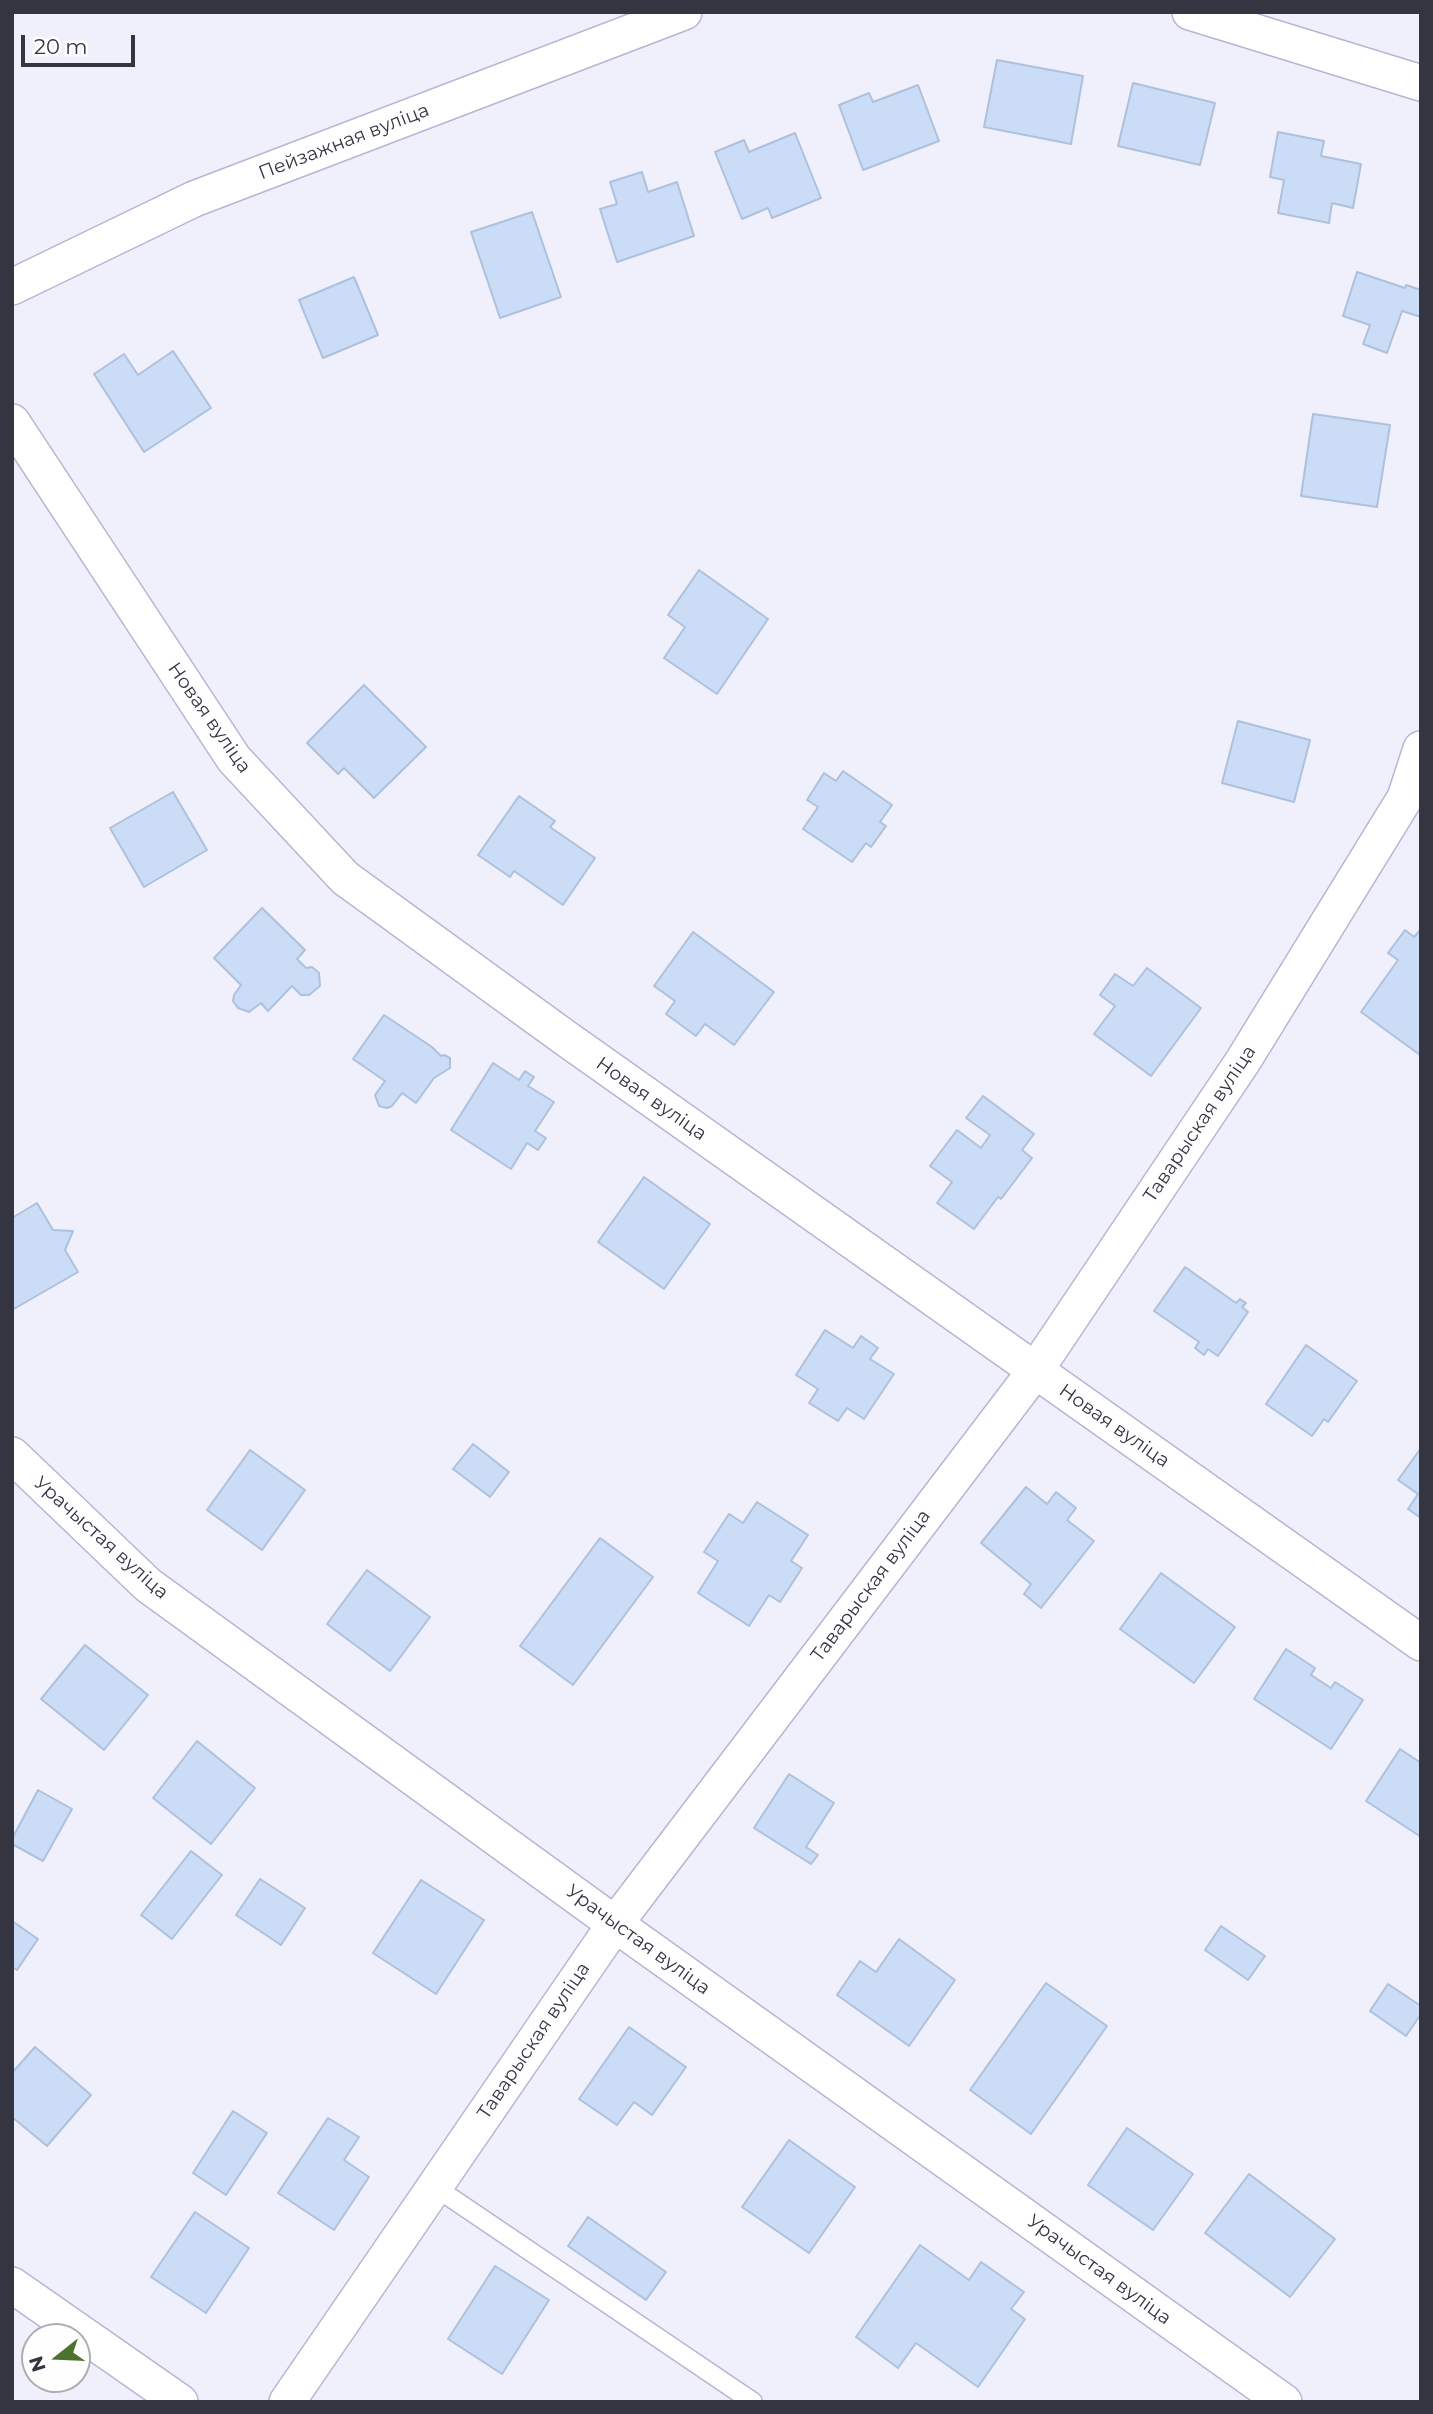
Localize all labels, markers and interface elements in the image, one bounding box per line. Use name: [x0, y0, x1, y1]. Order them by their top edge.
scale bar: [24, 21, 138, 65]
text: 20 m: [34, 34, 88, 59]
street label: Пейзажная вуліца: [256, 99, 432, 185]
street label: Новая вуліца: [162, 658, 256, 778]
street label: Таварыская вуліца: [1139, 1041, 1261, 1207]
street label: Новая вуліца: [591, 1052, 711, 1146]
street label: Новая вуліца: [1054, 1379, 1174, 1473]
street label: Урачыстая вуліца: [29, 1472, 173, 1604]
street label: Таварыская вуліца: [806, 1506, 936, 1666]
street label: Урачыстая вуліца: [561, 1880, 715, 2000]
street label: Таварыская вуліца: [473, 1958, 595, 2124]
street label: Урачыстая вуліца: [1022, 2210, 1176, 2330]
north arrow: [21, 2323, 91, 2393]
text: N: [24, 2353, 51, 2375]

